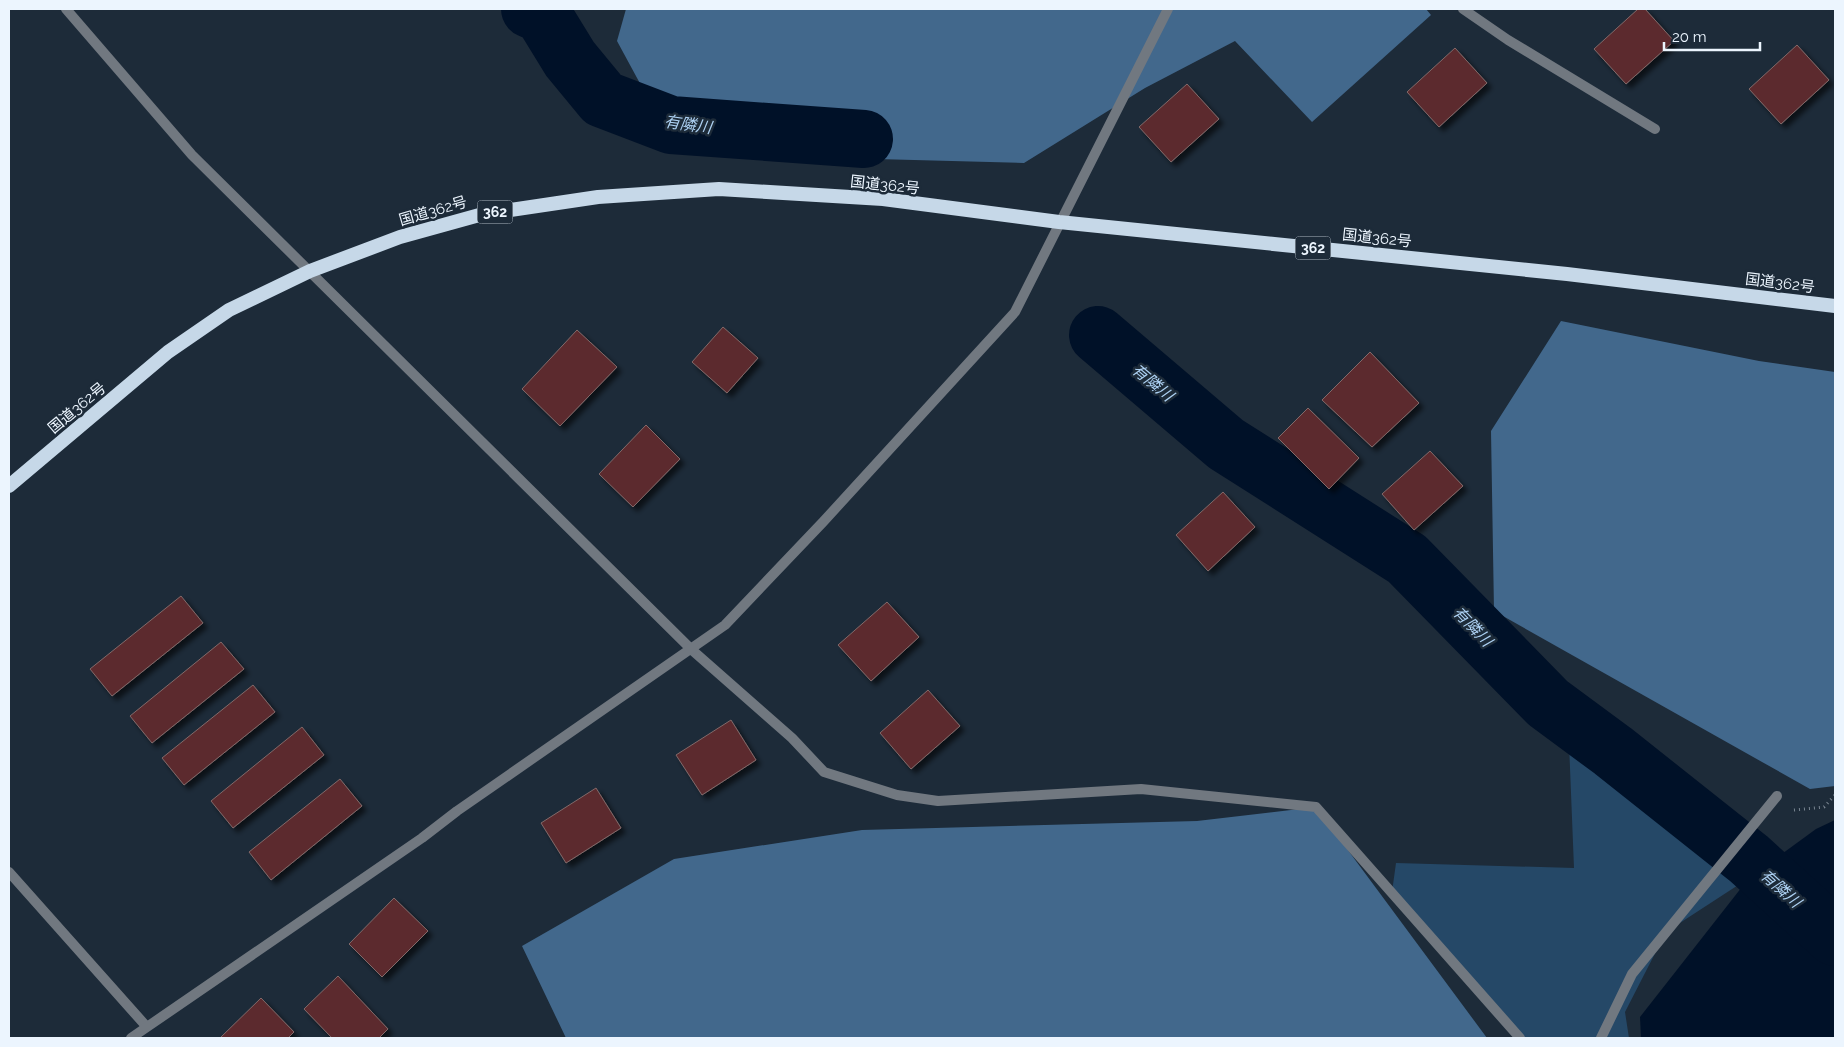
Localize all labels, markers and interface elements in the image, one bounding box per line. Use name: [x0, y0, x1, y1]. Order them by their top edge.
scale bar: [1664, 20, 1760, 52]
text: 20 m: [1672, 28, 1707, 46]
water label: 有隣川: [663, 112, 715, 138]
street label: 国道362号: [849, 172, 921, 198]
street label: 国道362号: [397, 193, 469, 229]
road number: 362: [478, 200, 512, 223]
street label: 国道362号: [1341, 225, 1413, 251]
road number: 362: [1296, 237, 1330, 260]
street label: 国道362号: [1744, 270, 1816, 296]
water label: 有隣川: [1128, 360, 1179, 406]
street label: 国道362号: [44, 379, 110, 437]
water label: 有隣川: [1449, 602, 1498, 652]
water label: 有隣川: [1756, 865, 1806, 913]

